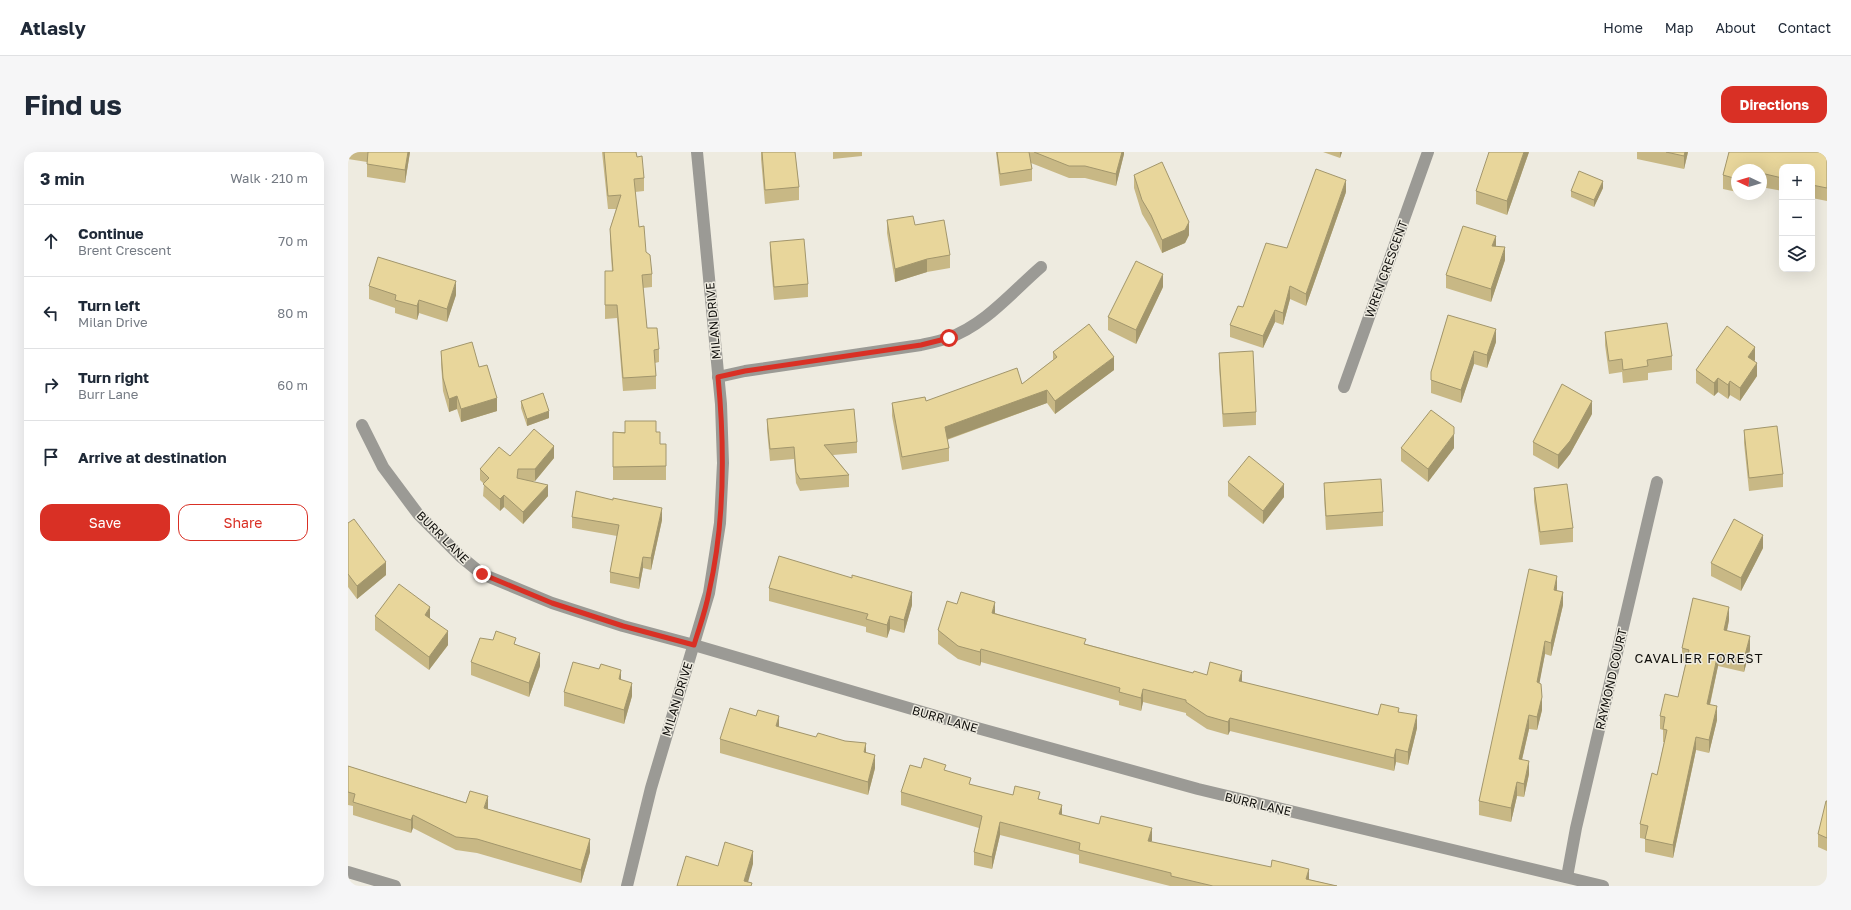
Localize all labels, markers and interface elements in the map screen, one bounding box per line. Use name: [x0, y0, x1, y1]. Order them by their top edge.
text: Atlasly: [20, 16, 86, 39]
text: Home: [1603, 19, 1643, 36]
text: Map: [1665, 19, 1693, 36]
text: About: [1715, 19, 1756, 36]
text: Contact: [1778, 19, 1831, 36]
button: Directions: [1721, 86, 1827, 123]
text: Find us: [24, 88, 122, 121]
north arrow: [1731, 164, 1767, 200]
map controls: [1779, 164, 1815, 272]
button: +: [1779, 164, 1815, 200]
text: 3 min: [40, 168, 84, 189]
text: Walk · 210 m: [230, 170, 308, 186]
button: −: [1779, 200, 1815, 236]
street label: WREN CRESCENT: [1361, 218, 1411, 320]
text: Continue: [78, 224, 144, 242]
icon: ahead: [40, 230, 62, 252]
text: 70 m: [278, 233, 308, 249]
button: layers: [1779, 236, 1815, 272]
text: Brent Crescent: [78, 242, 171, 258]
street label: MILAN DRIVE: [702, 282, 724, 360]
text: Turn left: [78, 296, 140, 314]
icon: left: [40, 302, 62, 324]
text: 80 m: [277, 305, 308, 321]
text: Milan Drive: [78, 314, 148, 330]
route start: [940, 329, 958, 347]
text: Turn right: [78, 368, 149, 386]
icon: right: [40, 374, 62, 396]
text: 60 m: [277, 377, 308, 393]
text: Burr Lane: [78, 386, 138, 402]
icon: arrive: [40, 446, 62, 468]
text: Arrive at destination: [78, 448, 227, 466]
button: Save: [40, 504, 170, 541]
button: Share: [178, 504, 308, 541]
street label: BURR LANE: [414, 508, 472, 566]
route end: [473, 565, 491, 583]
street label: RAYMOND COURT: [1592, 626, 1630, 731]
district label: CAVALIER FOREST: [1634, 650, 1764, 666]
street label: MILAN DRIVE: [659, 660, 695, 738]
street label: BURR LANE: [910, 702, 980, 736]
street label: BURR LANE: [1223, 789, 1293, 819]

